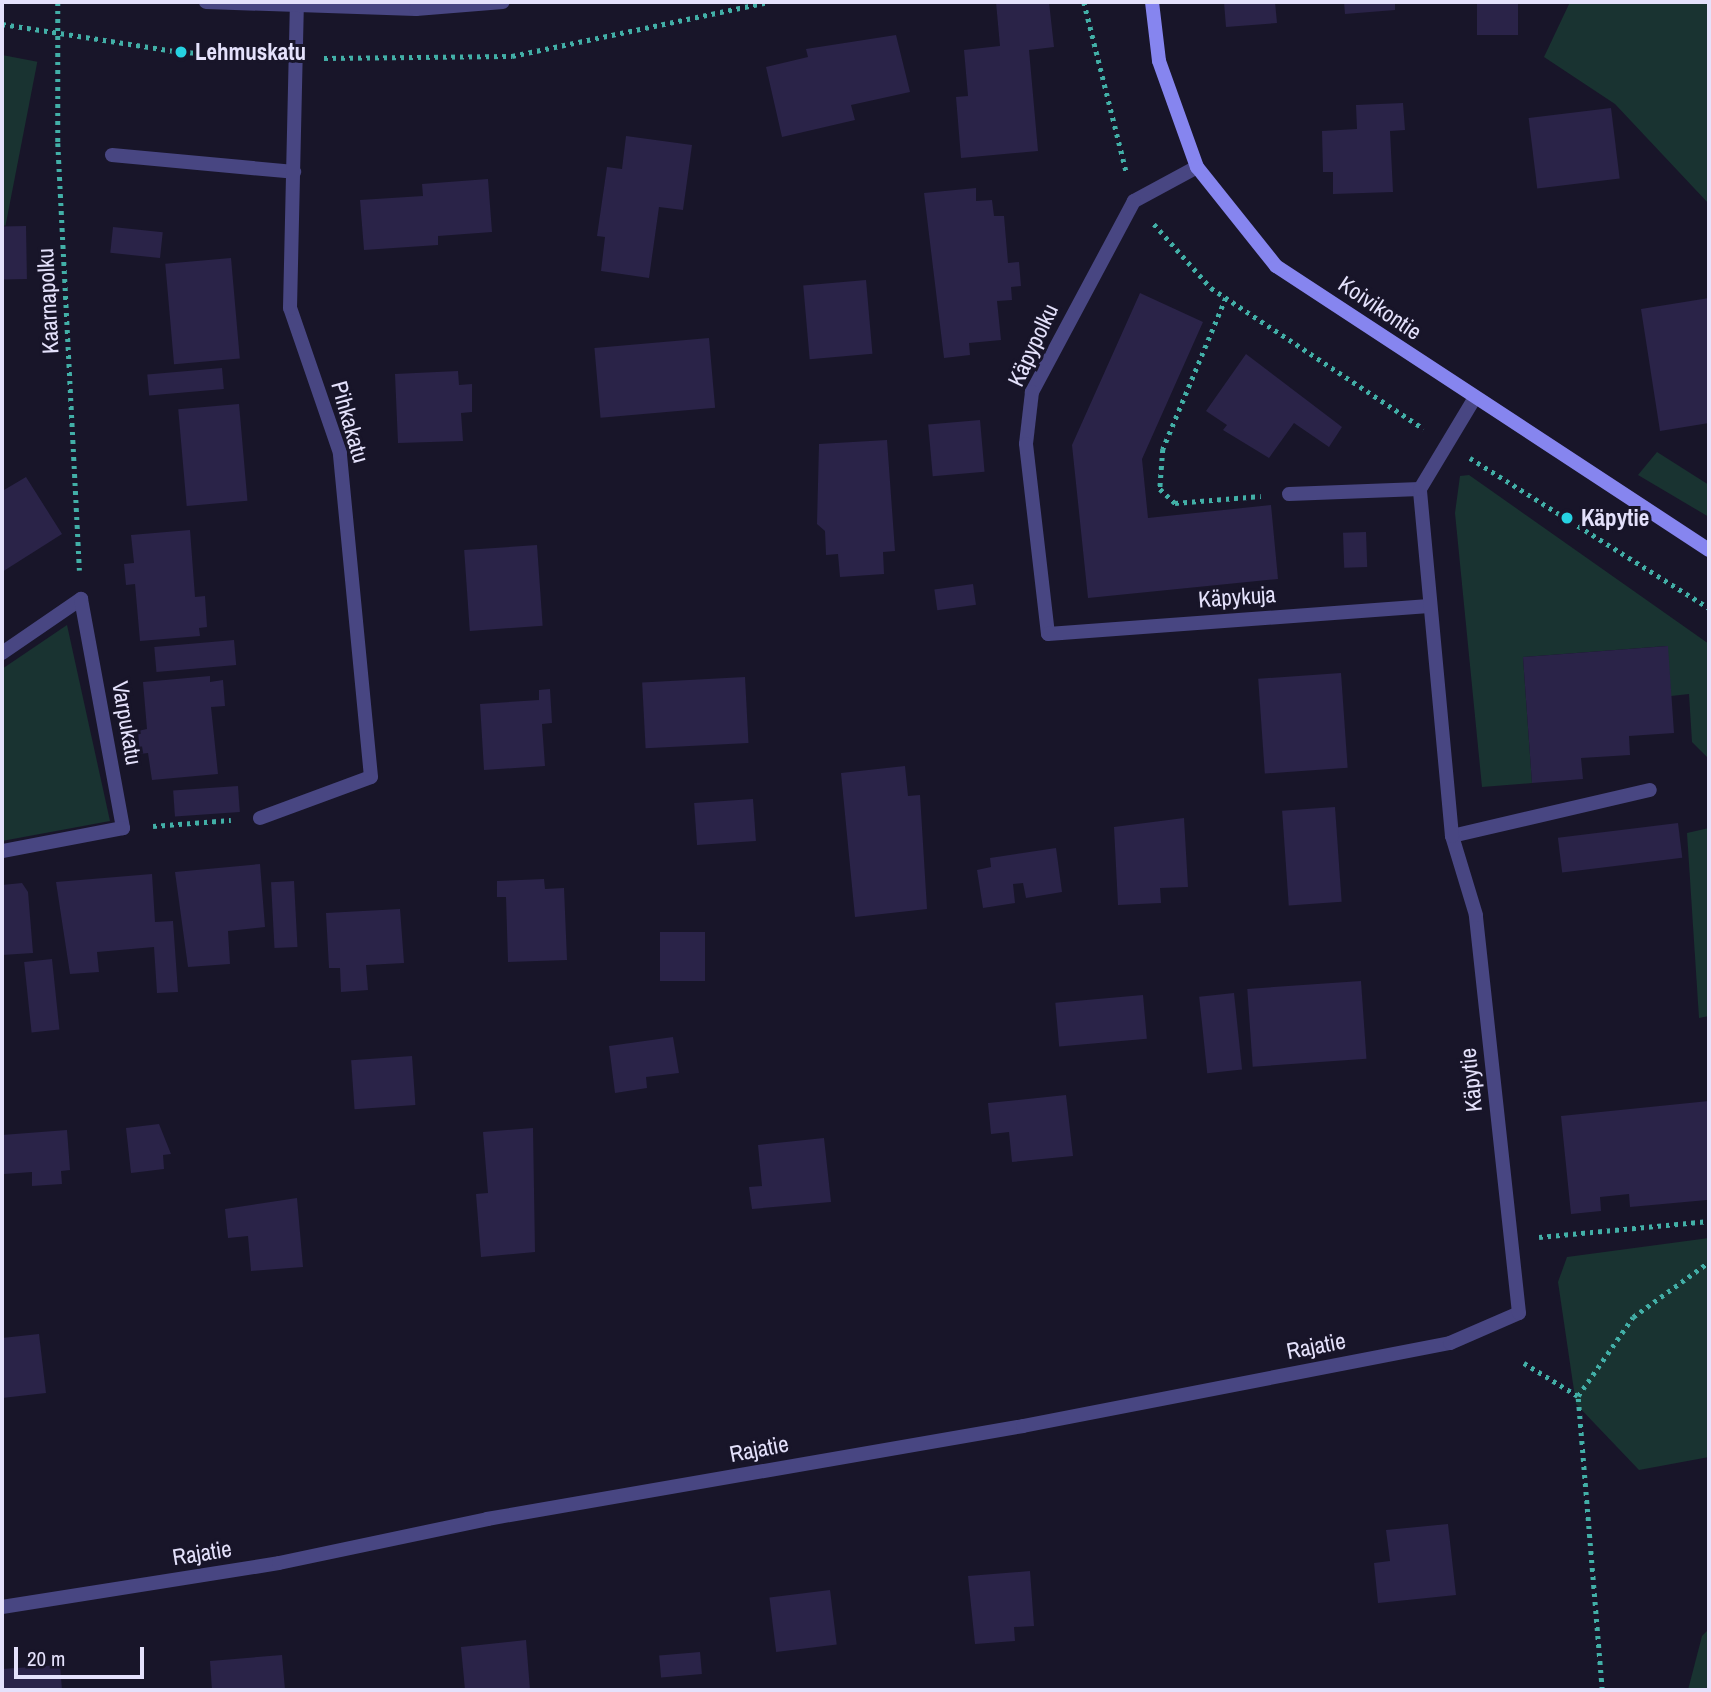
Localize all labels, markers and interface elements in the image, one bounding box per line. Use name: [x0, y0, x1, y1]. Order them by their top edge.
place label: Lehmuskatu: [195, 38, 306, 66]
marker: Lehmuskatu: [173, 44, 189, 60]
street label: Kaarnapolku: [31, 247, 65, 355]
street label: Koivikontie: [1333, 270, 1427, 346]
street label: Käpypolku: [1002, 299, 1064, 391]
street label: Pihkakatu: [325, 378, 375, 466]
place label: Käpytie: [1581, 504, 1649, 532]
marker: Käpytie: [1559, 510, 1575, 526]
street label: Käpykuja: [1197, 581, 1277, 613]
street label: Varpukatu: [106, 679, 148, 767]
street label: Käpytie: [1454, 1047, 1488, 1113]
street label: Rajatie: [1284, 1327, 1348, 1365]
street label: Rajatie: [727, 1430, 791, 1468]
street label: Rajatie: [170, 1535, 234, 1571]
scale bar: [18, 1632, 147, 1676]
text: 20 m: [27, 1644, 65, 1673]

